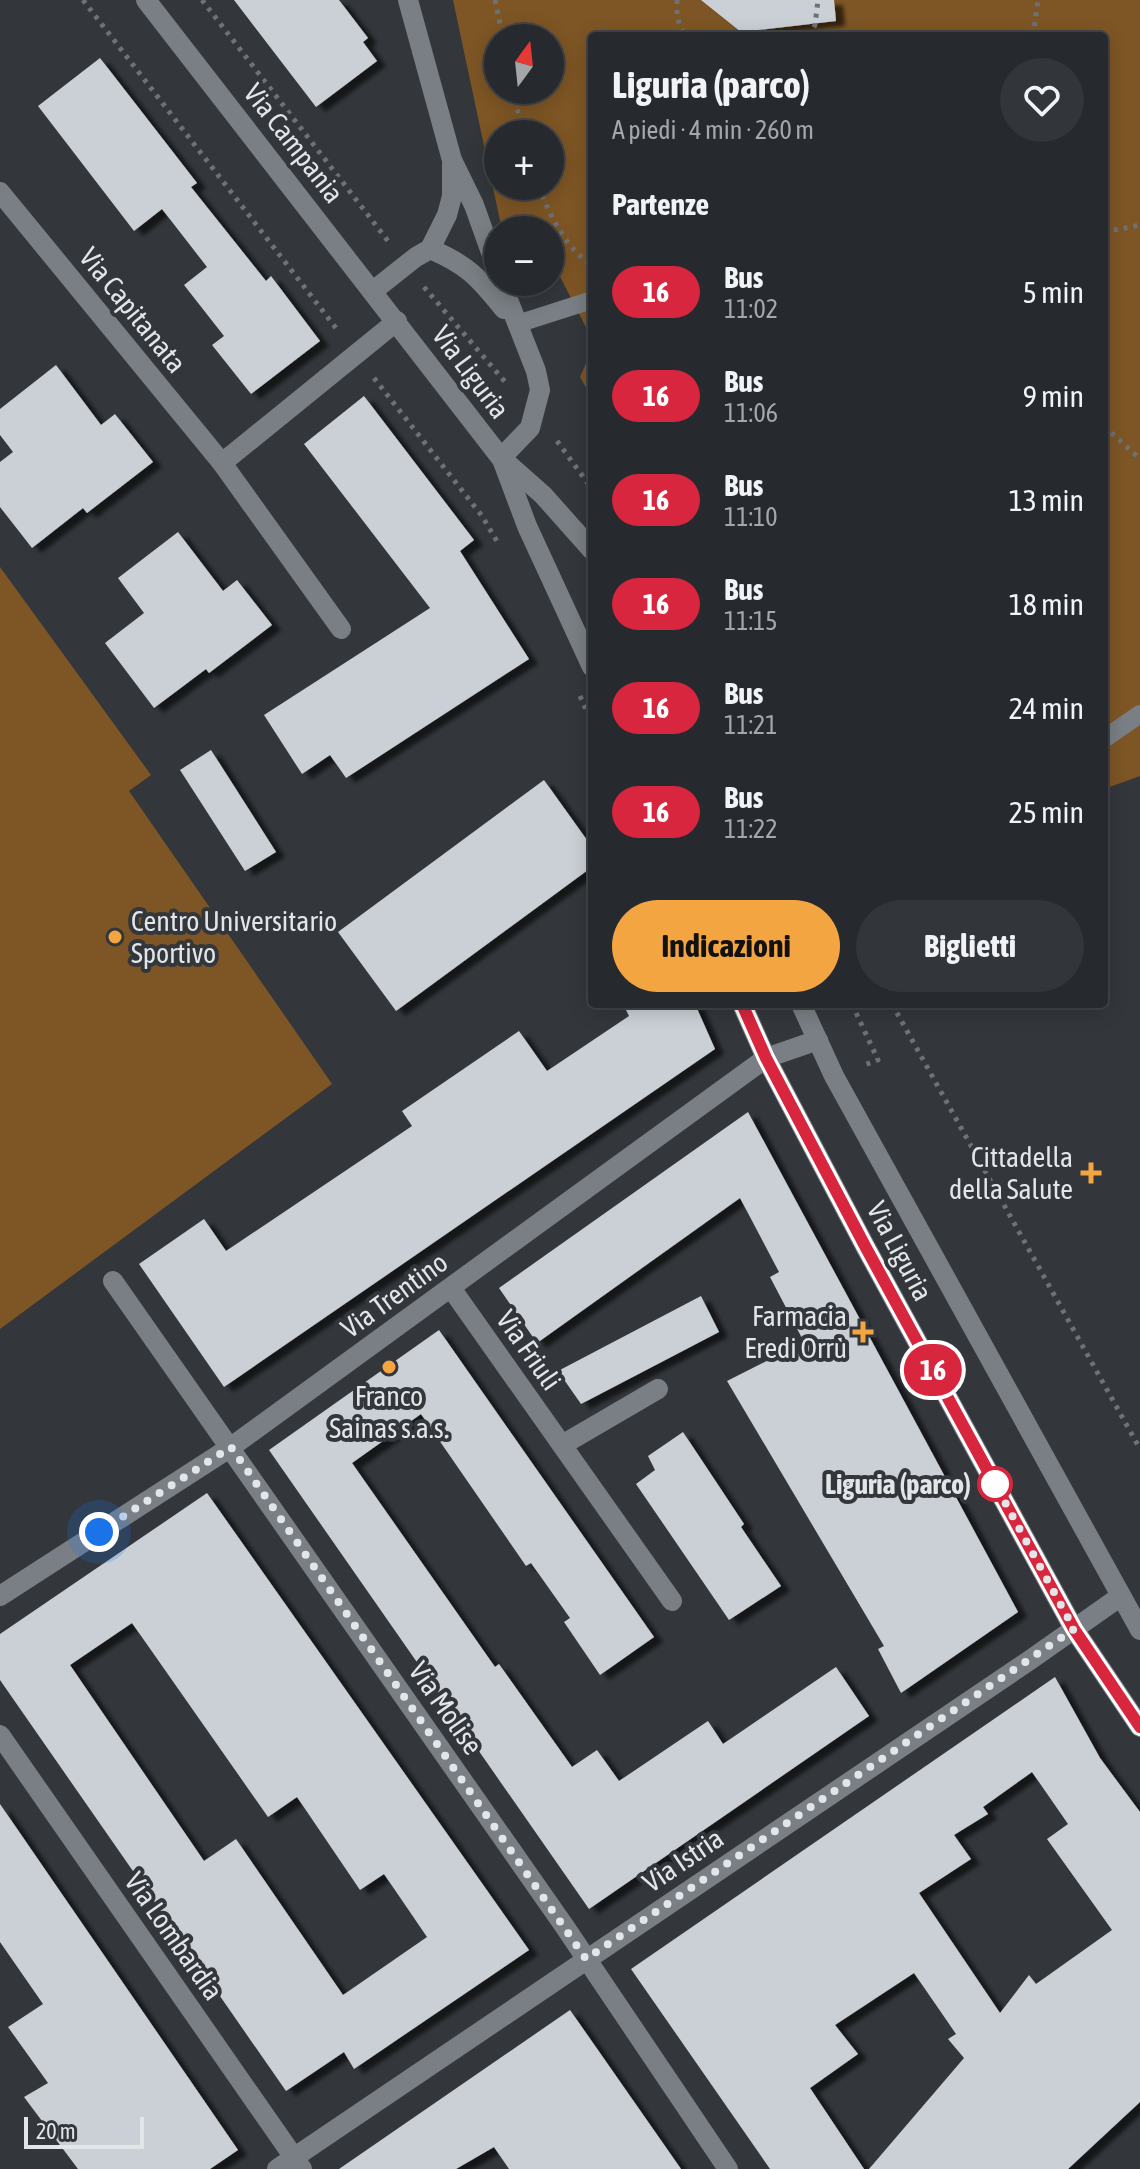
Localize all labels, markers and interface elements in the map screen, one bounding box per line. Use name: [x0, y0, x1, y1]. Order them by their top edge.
north arrow: [484, 24, 564, 104]
map controls: [484, 24, 564, 296]
button: heart: [1000, 58, 1084, 142]
text: Liguria (parco): [612, 63, 810, 106]
street label: Via Campania: [238, 77, 350, 209]
text: A piedi · 4 min · 260 m: [612, 115, 814, 145]
button: +: [484, 120, 564, 200]
text: Partenze: [612, 187, 709, 221]
button: −: [484, 216, 564, 296]
street label: Via Capitanata: [73, 241, 193, 379]
text: Bus: [724, 260, 763, 294]
text: 5 min: [1023, 275, 1084, 309]
text: 16: [643, 276, 669, 308]
text: 11:02: [724, 294, 778, 324]
street label: Via Liguria: [426, 319, 516, 425]
text: Bus: [724, 364, 763, 398]
text: 9 min: [1023, 379, 1084, 413]
text: 16: [643, 380, 669, 412]
text: 11:06: [724, 398, 778, 428]
text: Bus: [724, 468, 763, 502]
text: 13 min: [1009, 483, 1084, 517]
text: 16: [643, 484, 669, 516]
text: 11:10: [724, 502, 778, 532]
text: Bus: [724, 572, 763, 606]
text: 18 min: [1009, 587, 1084, 621]
text: 16: [643, 588, 669, 620]
text: 11:15: [724, 606, 778, 636]
text: Bus: [724, 676, 763, 710]
text: 24 min: [1009, 691, 1084, 725]
text: 16: [643, 692, 669, 724]
text: 11:21: [724, 710, 778, 740]
text: Bus: [724, 780, 763, 814]
text: 25 min: [1009, 795, 1084, 829]
text: 16: [643, 796, 669, 828]
text: 11:22: [724, 814, 778, 844]
button: Indicazioni: [612, 900, 840, 992]
button: Biglietti: [856, 900, 1084, 992]
place label: Centro Universitario Sportivo: [131, 905, 337, 969]
marker: Centro Universitario Sportivo: [106, 928, 124, 946]
place label: Cittadella della Salute: [949, 1141, 1073, 1205]
marker: Cittadella della Salute: [1080, 1162, 1102, 1184]
street label: Via Liguria: [861, 1196, 939, 1306]
street label: Via Trentino: [335, 1246, 453, 1344]
place label: Farmacia Eredi Orrù: [744, 1300, 847, 1364]
street label: Via Friuli: [490, 1304, 568, 1396]
marker: Farmacia Eredi Orrù: [854, 1323, 872, 1341]
line badge: 16: [897, 1344, 969, 1396]
text: 16: [920, 1354, 946, 1386]
marker: Franco Sainas s.a.s.: [380, 1358, 398, 1376]
place label: Franco Sainas s.a.s.: [329, 1380, 449, 1444]
marker: Liguria (parco): [978, 1467, 1012, 1501]
place label: Liguria (parco): [825, 1468, 971, 1500]
your location: [79, 1512, 119, 1552]
street label: Via Molise: [403, 1656, 489, 1760]
street label: Via Istria: [637, 1822, 729, 1898]
street label: Via Lombardia: [118, 1866, 230, 2006]
scale bar: [24, 2113, 144, 2149]
text: 20 m: [36, 2118, 76, 2144]

